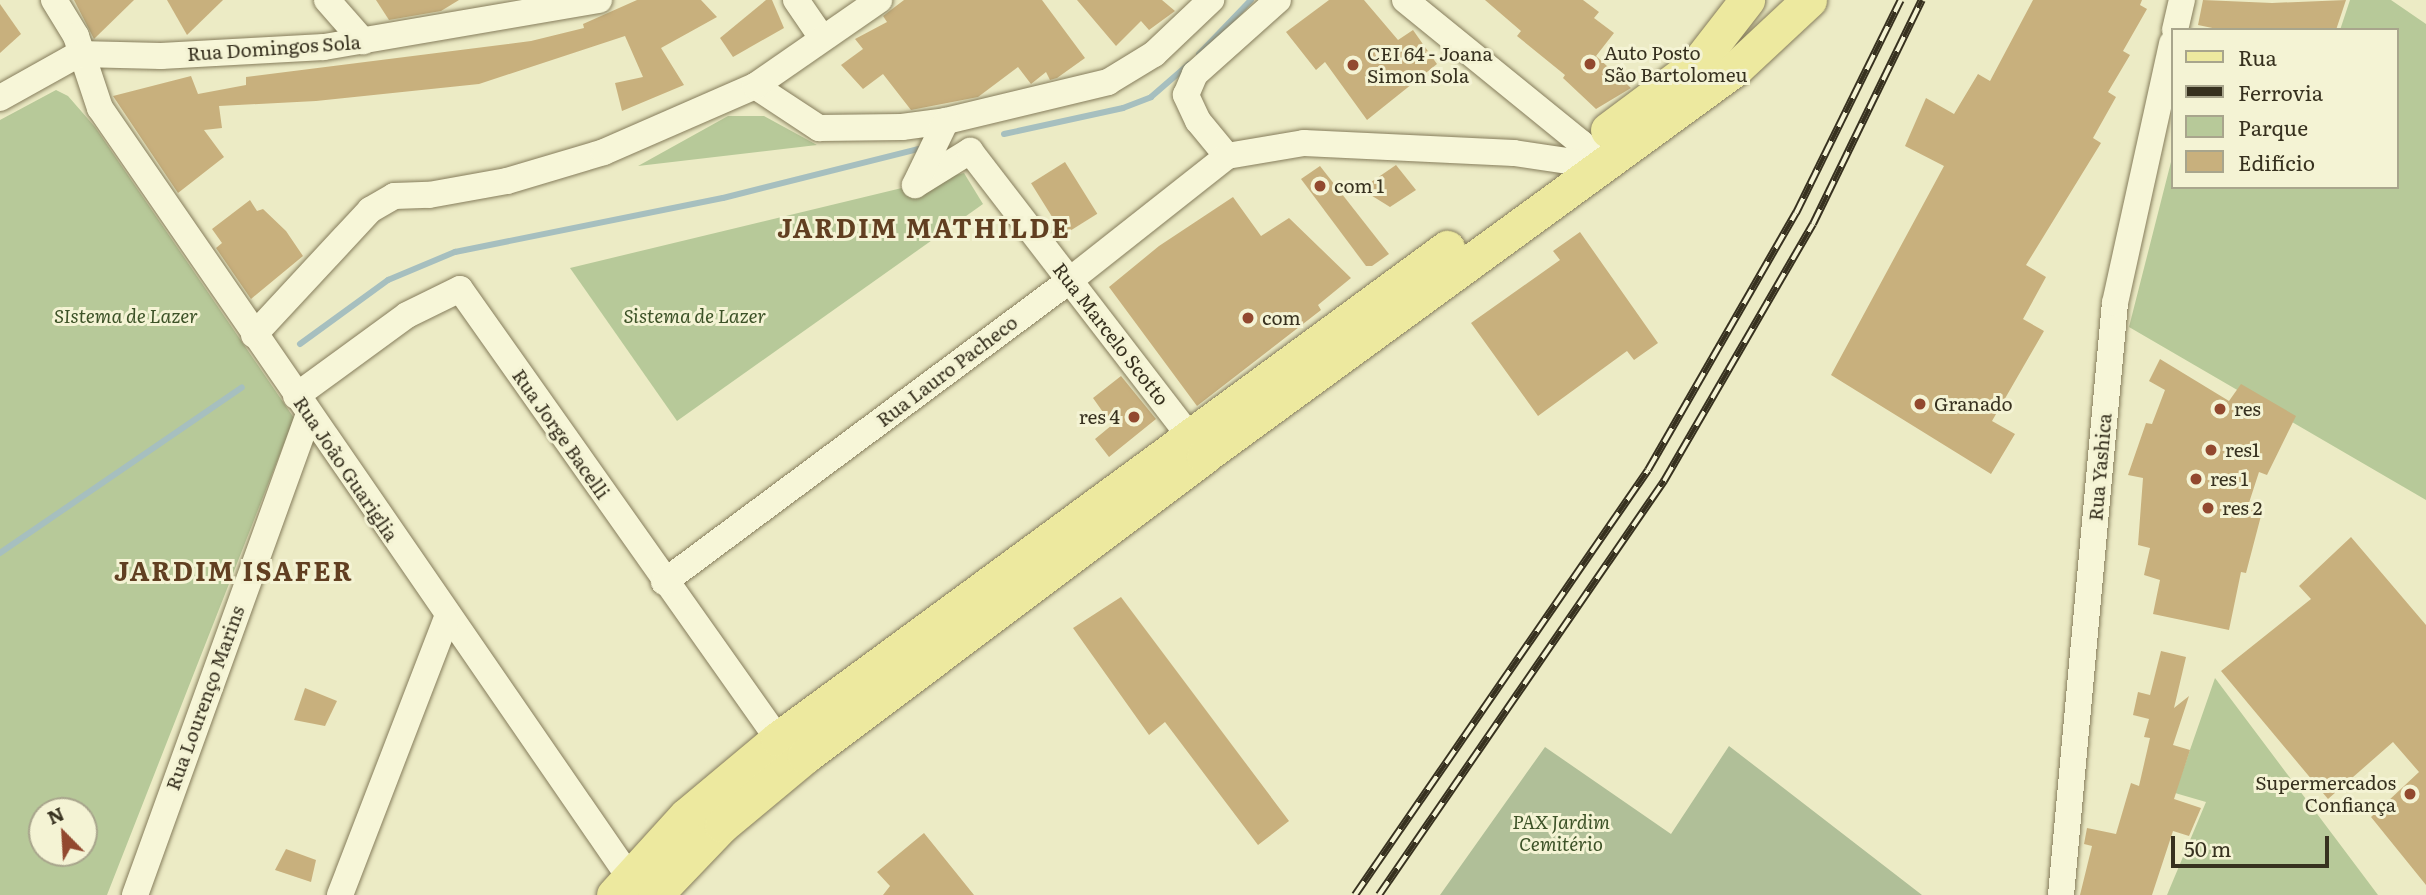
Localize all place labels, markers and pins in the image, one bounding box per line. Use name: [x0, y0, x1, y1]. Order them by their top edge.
place label: Auto Posto São Bartolomeu: [1604, 42, 1747, 86]
place label: CEI 64 - Joana Simon Sola: [1367, 43, 1493, 87]
marker: Auto Posto São Bartolomeu: [1582, 56, 1598, 72]
marker: CEI 64 - Joana Simon Sola: [1345, 57, 1361, 73]
place label: com 1: [1334, 175, 1384, 197]
marker: com 1: [1312, 178, 1328, 194]
place label: com: [1262, 307, 1301, 329]
marker: com: [1240, 310, 1256, 326]
place label: Granado: [1934, 393, 2013, 415]
marker: Granado: [1912, 396, 1928, 412]
place label: res: [2234, 398, 2261, 420]
marker: res: [2212, 401, 2228, 417]
place label: res 4: [1079, 406, 1120, 428]
marker: res 4: [1126, 409, 1142, 425]
place label: res1: [2225, 439, 2260, 461]
marker: res1: [2203, 442, 2219, 458]
place label: res 1: [2210, 468, 2248, 490]
marker: res 1: [2188, 471, 2204, 487]
place label: res 2: [2222, 497, 2262, 519]
marker: res 2: [2200, 500, 2216, 516]
place label: Supermercados Confiança: [2255, 772, 2396, 816]
marker: Supermercados Confiança: [2402, 786, 2418, 802]

